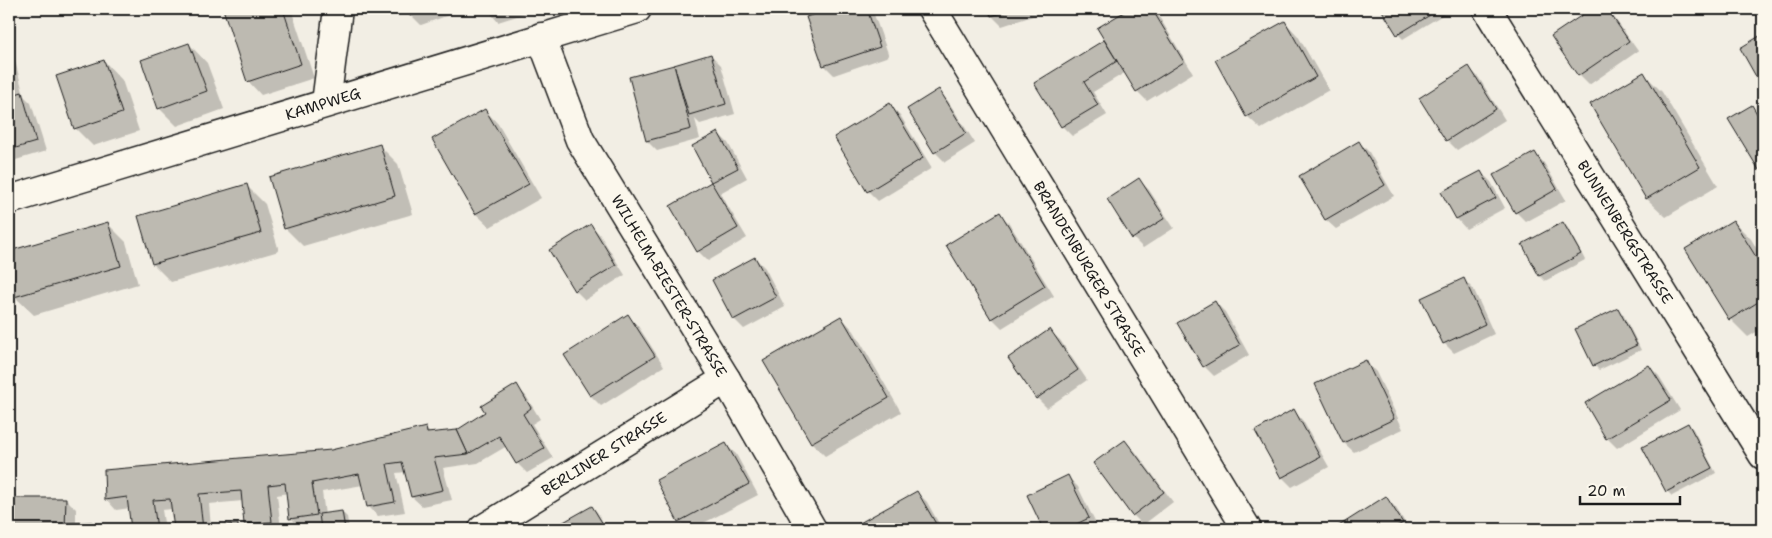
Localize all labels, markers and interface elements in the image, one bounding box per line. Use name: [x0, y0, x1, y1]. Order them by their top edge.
street label: KAMPWEG: [283, 83, 363, 125]
street label: BUNNENBERGSTRASSE: [1573, 156, 1677, 308]
street label: BRANDENBURGER STRASSE: [1029, 177, 1149, 361]
street label: WILHELM-BIESTER-STRASSE: [606, 191, 732, 381]
street label: BERLINER STRASSE: [537, 407, 671, 501]
scale bar: [1580, 473, 1680, 505]
text: 20 m: [1587, 481, 1626, 501]

